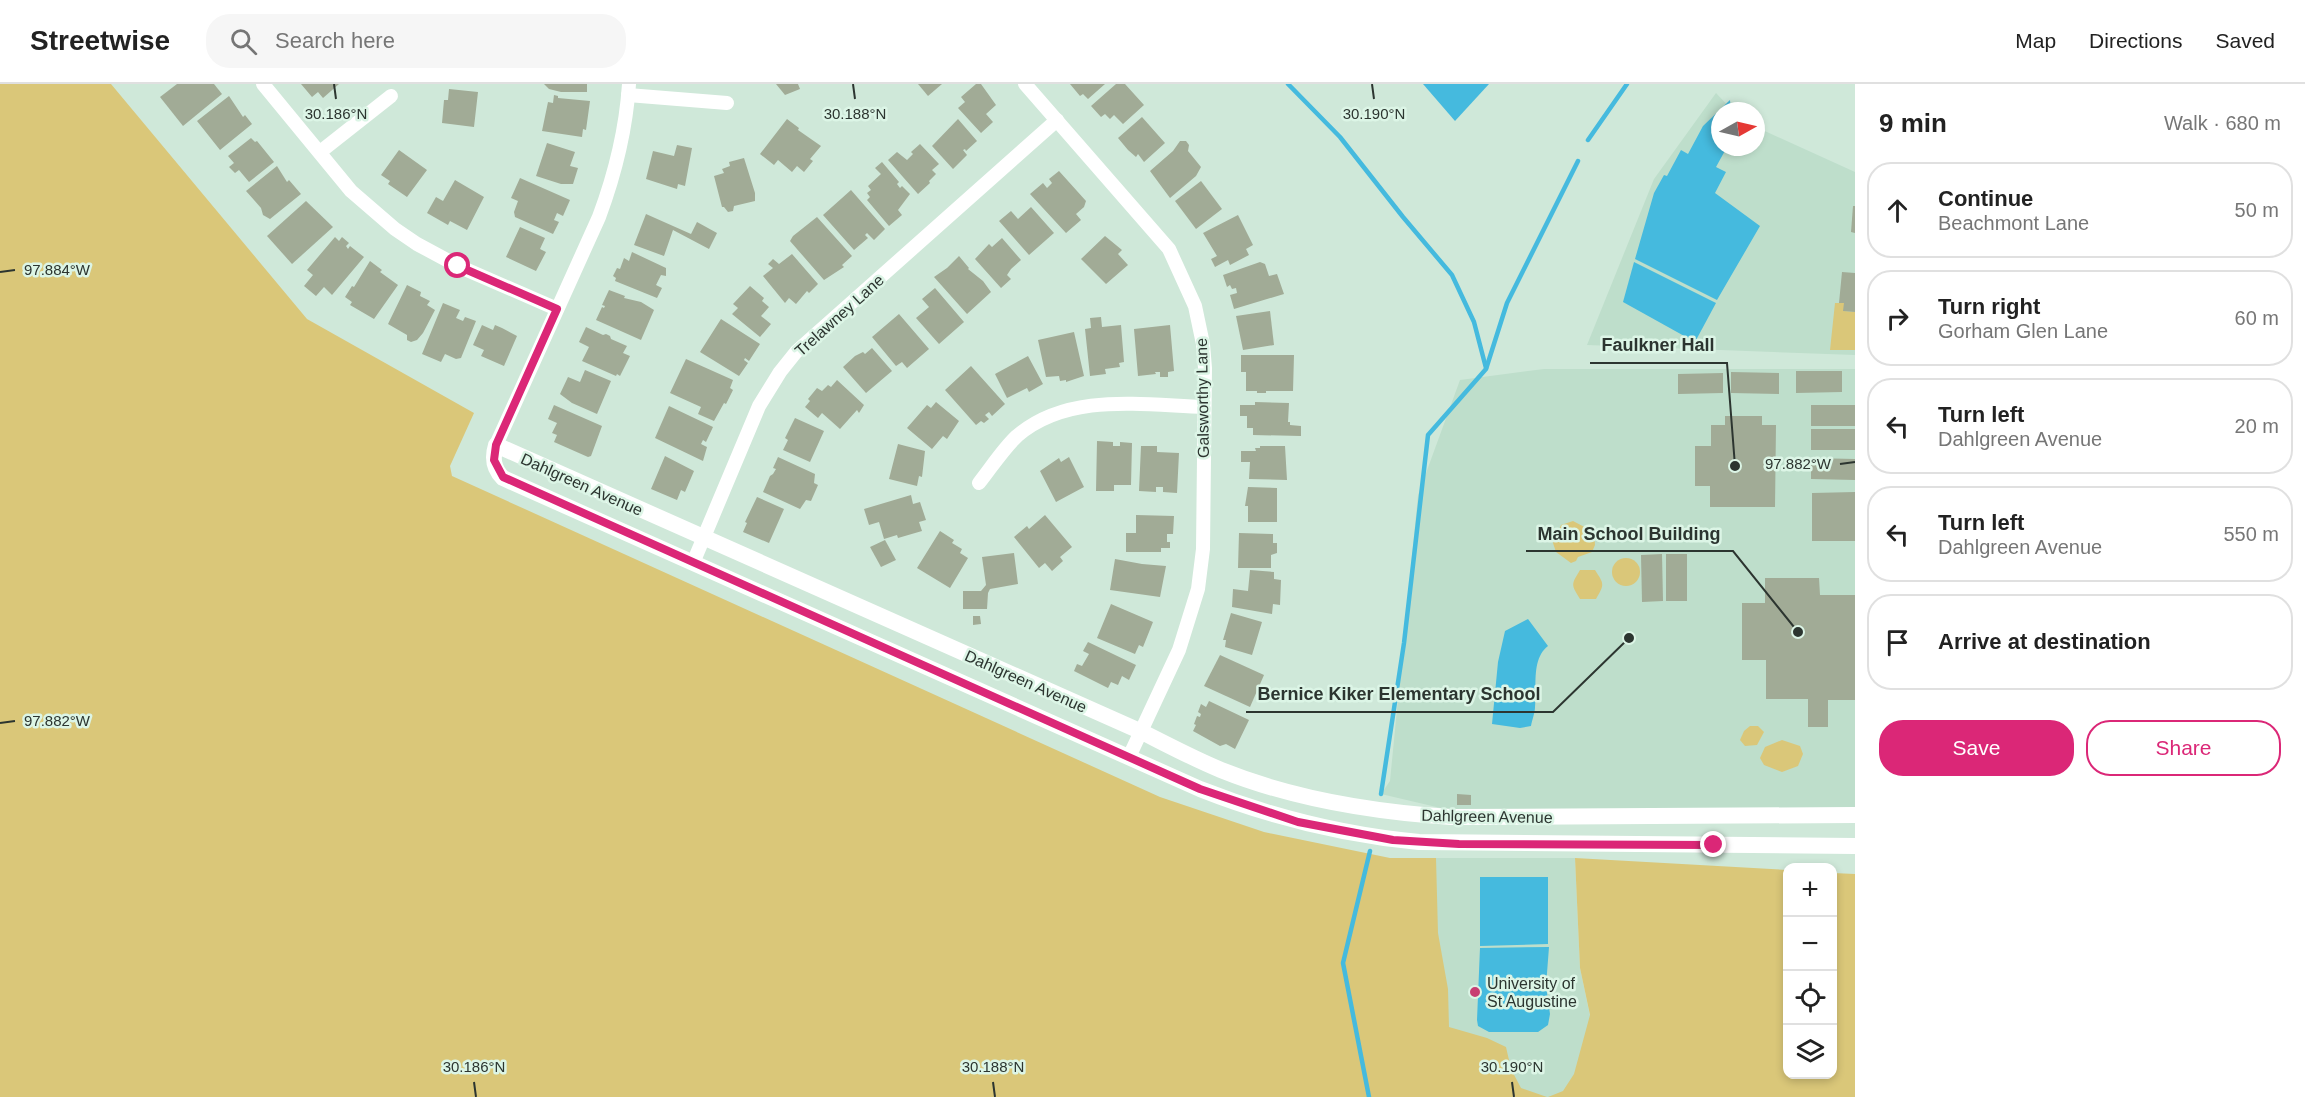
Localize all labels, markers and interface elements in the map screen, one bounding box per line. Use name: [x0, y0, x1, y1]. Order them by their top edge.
search box: [206, 14, 626, 68]
text: Streetwise: [30, 25, 170, 56]
icon: search: [227, 25, 260, 58]
text: Search here: [275, 28, 395, 53]
text: Map: [2015, 29, 2056, 52]
text: Directions: [2089, 29, 2182, 52]
text: Saved: [2215, 29, 2275, 52]
north arrow: [1711, 102, 1765, 156]
text: 30.186°N: [305, 105, 367, 122]
text: 30.188°N: [824, 105, 886, 122]
text: 30.190°N: [1343, 105, 1405, 122]
text: 9 min: [1879, 108, 1947, 138]
text: Walk · 680 m: [2164, 112, 2281, 134]
text: Continue: [1938, 186, 2033, 211]
icon: ahead: [1881, 194, 1914, 227]
text: 50 m: [2235, 199, 2279, 221]
text: Beachmont Lane: [1938, 212, 2089, 234]
route start: [444, 252, 470, 278]
text: 97.884°W: [24, 261, 91, 278]
street label: Trelawney Lane: [792, 271, 887, 360]
text: Turn right: [1938, 294, 2040, 319]
icon: right: [1881, 302, 1914, 335]
text: 60 m: [2235, 307, 2279, 329]
text: Gorham Glen Lane: [1938, 320, 2108, 342]
callout: Faulkner Hall: [1590, 327, 1727, 363]
text: Faulkner Hall: [1601, 335, 1715, 355]
street label: Galsworthy Lane: [1193, 338, 1212, 458]
text: Turn left: [1938, 402, 2024, 427]
icon: left: [1881, 410, 1914, 443]
text: 20 m: [2235, 415, 2279, 437]
text: Dahlgreen Avenue: [1938, 428, 2102, 450]
street label: Dahlgreen Avenue: [518, 450, 645, 519]
text: 97.882°W: [1765, 455, 1832, 472]
text: Turn left: [1938, 510, 2024, 535]
callout: Main School Building: [1526, 515, 1733, 551]
icon: left: [1881, 518, 1914, 551]
text: 550 m: [2223, 523, 2279, 545]
text: Main School Building: [1538, 524, 1721, 544]
text: Dahlgreen Avenue: [1938, 536, 2102, 558]
icon: arrive: [1881, 626, 1914, 659]
text: Arrive at destination: [1938, 629, 2151, 654]
street label: Dahlgreen Avenue: [962, 647, 1089, 716]
callout: Bernice Kiker Elementary School: [1246, 676, 1553, 712]
text: Bernice Kiker Elementary School: [1257, 684, 1541, 704]
text: 97.882°W: [24, 712, 91, 729]
button: Save: [1879, 720, 2074, 776]
button: Share: [2086, 720, 2281, 776]
street label: Dahlgreen Avenue: [1421, 807, 1553, 826]
route end: [1700, 831, 1726, 857]
map controls: [1783, 863, 1837, 1079]
button: +: [1783, 863, 1837, 917]
button: −: [1783, 917, 1837, 971]
button: locate: [1783, 971, 1837, 1025]
place label: University of St Augustine: [1487, 975, 1577, 1010]
marker: University of St Augustine: [1468, 985, 1482, 999]
button: layers: [1783, 1025, 1837, 1079]
text: 30.186°N: [443, 1058, 505, 1075]
text: 30.188°N: [962, 1058, 1024, 1075]
text: 30.190°N: [1481, 1058, 1543, 1075]

